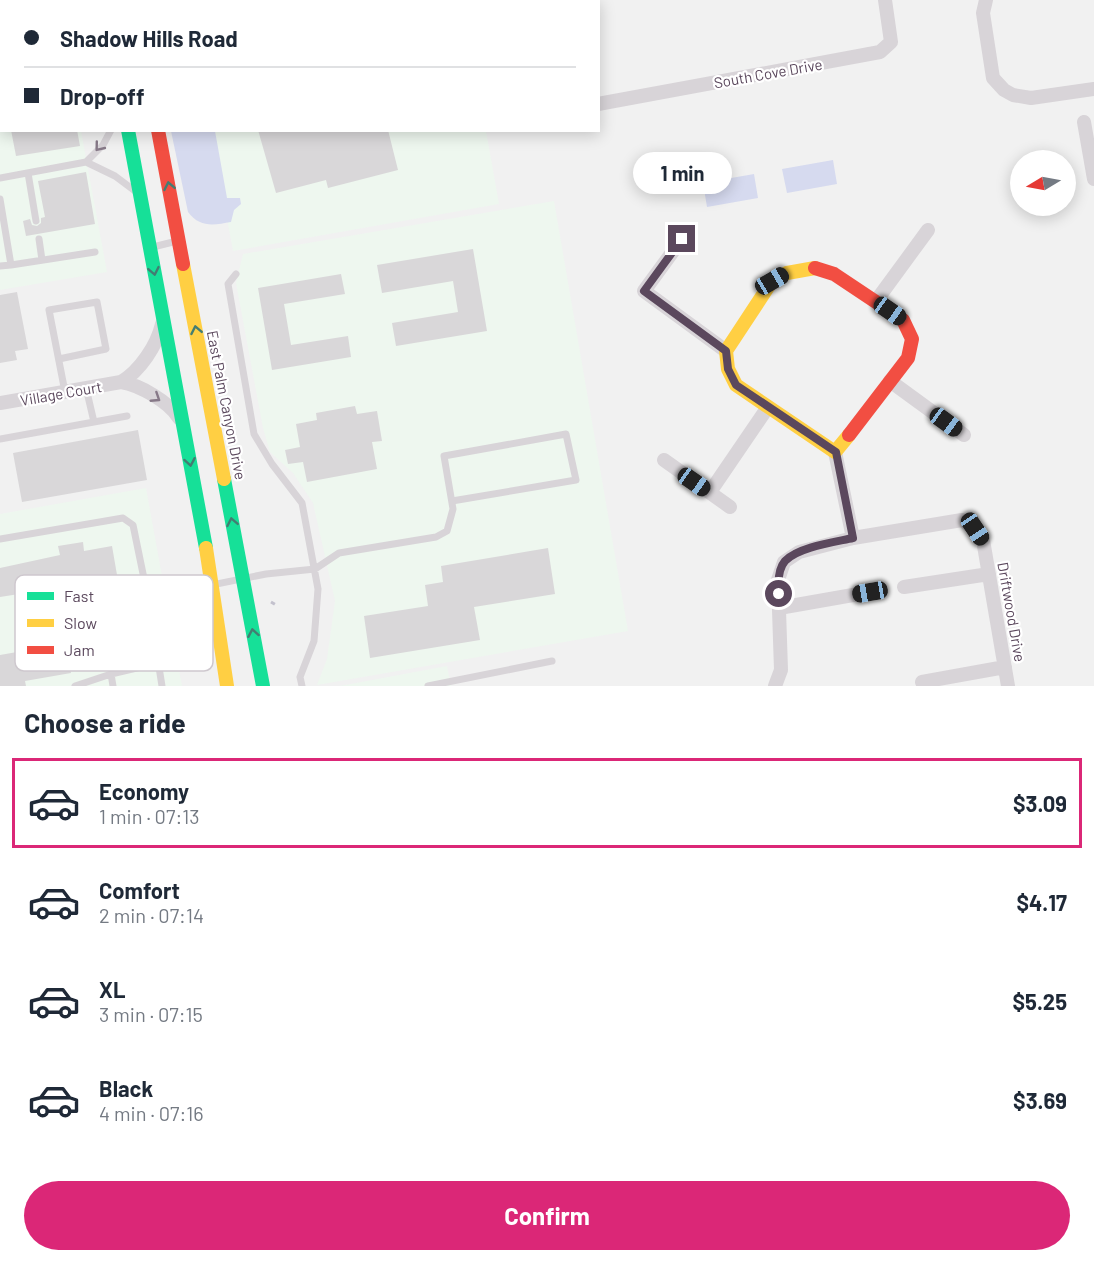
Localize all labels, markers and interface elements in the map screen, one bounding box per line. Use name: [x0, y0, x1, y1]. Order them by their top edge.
text: Shadow Hills Road: [60, 25, 238, 51]
street label: South Cove Drive: [712, 55, 824, 91]
text: Drop-off: [60, 83, 144, 109]
one-way arrow: [96, 140, 107, 151]
north arrow: [1010, 150, 1076, 216]
map controls: [1010, 150, 1076, 216]
callout: 1 min: [632, 152, 732, 194]
text: 1 min: [661, 161, 704, 185]
one-way arrow: [163, 181, 176, 191]
route end: [668, 225, 695, 252]
car: [752, 264, 792, 298]
one-way arrow: [147, 265, 160, 275]
car: [870, 293, 910, 329]
one-way arrow: [190, 326, 203, 336]
street label: East Palm Canyon Drive: [204, 329, 250, 481]
street label: Village Court: [19, 377, 103, 409]
one-way arrow: [149, 391, 160, 402]
car: [926, 404, 966, 440]
one-way arrow: [183, 457, 196, 467]
car: [674, 464, 714, 500]
car: [957, 509, 993, 549]
one-way arrow: [227, 517, 239, 527]
street label: Driftwood Drive: [994, 561, 1030, 663]
legend: [15, 575, 213, 671]
route start: [765, 580, 792, 607]
car: [851, 580, 889, 604]
text: Fast: [64, 586, 94, 605]
text: Slow: [64, 613, 97, 632]
one-way arrow: [247, 628, 260, 638]
text: Jam: [64, 640, 95, 659]
text: Choose a ride: [24, 706, 186, 738]
icon: car: [27, 776, 81, 830]
text: Economy: [99, 778, 189, 804]
text: $3.09: [1013, 790, 1067, 816]
text: 1 min · 07:13: [99, 804, 199, 828]
icon: car: [27, 875, 81, 929]
text: Comfort: [99, 877, 180, 903]
text: $4.17: [1016, 889, 1067, 915]
text: 2 min · 07:14: [99, 903, 204, 927]
icon: car: [27, 974, 81, 1028]
text: XL: [99, 976, 125, 1002]
text: $5.25: [1012, 988, 1067, 1014]
text: 3 min · 07:15: [99, 1002, 203, 1026]
icon: car: [27, 1073, 81, 1127]
text: Black: [99, 1075, 153, 1101]
text: $3.69: [1013, 1087, 1067, 1113]
text: 4 min · 07:16: [99, 1101, 203, 1125]
button: Confirm: [24, 1181, 1070, 1250]

